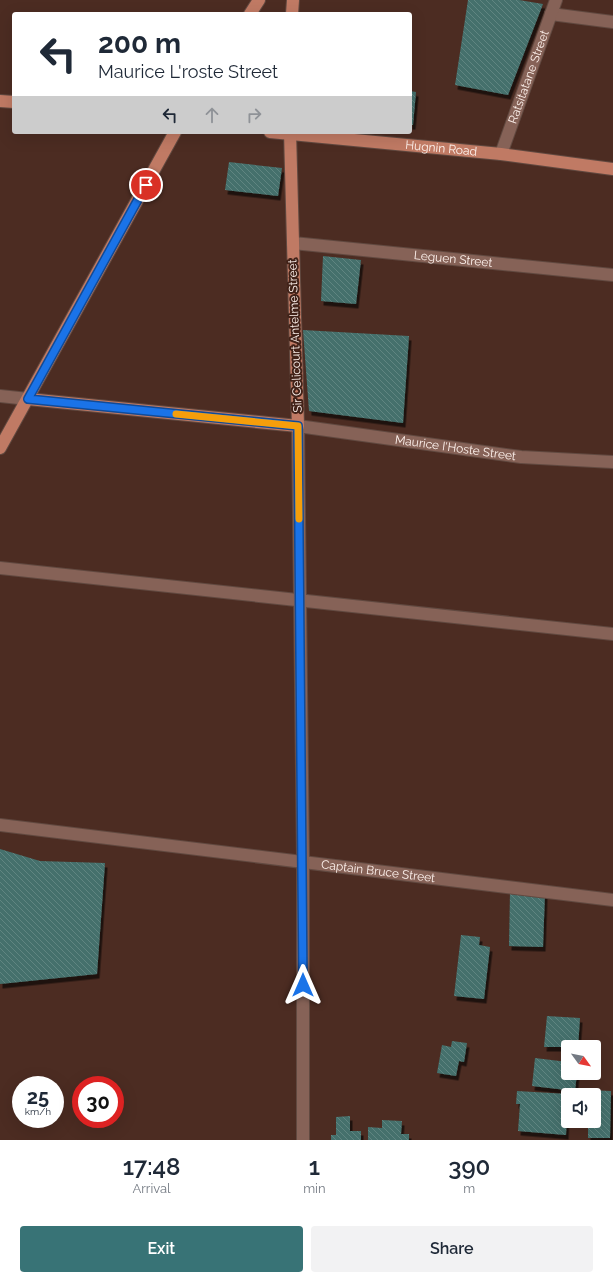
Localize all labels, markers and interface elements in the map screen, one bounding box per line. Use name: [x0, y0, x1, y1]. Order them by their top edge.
text: 200 m: [98, 27, 181, 60]
icon: left: [32, 28, 84, 80]
street label: Ratsitatane Street: [505, 28, 552, 125]
text: Maurice L'roste Street: [98, 61, 278, 82]
icon: left: [159, 104, 181, 126]
icon: ahead: [201, 104, 223, 126]
icon: right: [243, 104, 265, 126]
street label: Hugnin Road: [405, 138, 478, 159]
pin: [129, 168, 163, 202]
icon: arrive: [135, 174, 157, 196]
street label: Leguen Street: [413, 248, 493, 270]
street label: Sir Celicourt Antelme Street: [285, 259, 305, 413]
street label: Maurice I'Hoste Street: [394, 433, 517, 463]
street label: Captain Bruce Street: [320, 857, 436, 885]
position arrow: [282, 964, 324, 1006]
north arrow: [561, 1040, 601, 1080]
map controls: [561, 1040, 601, 1128]
speed limit sign: 30: [72, 1076, 124, 1128]
text: 25: [27, 1085, 49, 1109]
button: sound: [561, 1088, 601, 1128]
text: km/h: [25, 1106, 51, 1117]
text: 17:48: [123, 1152, 180, 1181]
text: 1: [309, 1152, 320, 1181]
text: 390: [448, 1152, 490, 1181]
text: Arrival: [133, 1181, 171, 1196]
text: min: [303, 1181, 326, 1196]
text: m: [463, 1181, 475, 1196]
button: Exit: [20, 1226, 303, 1272]
button: Share: [311, 1226, 593, 1272]

